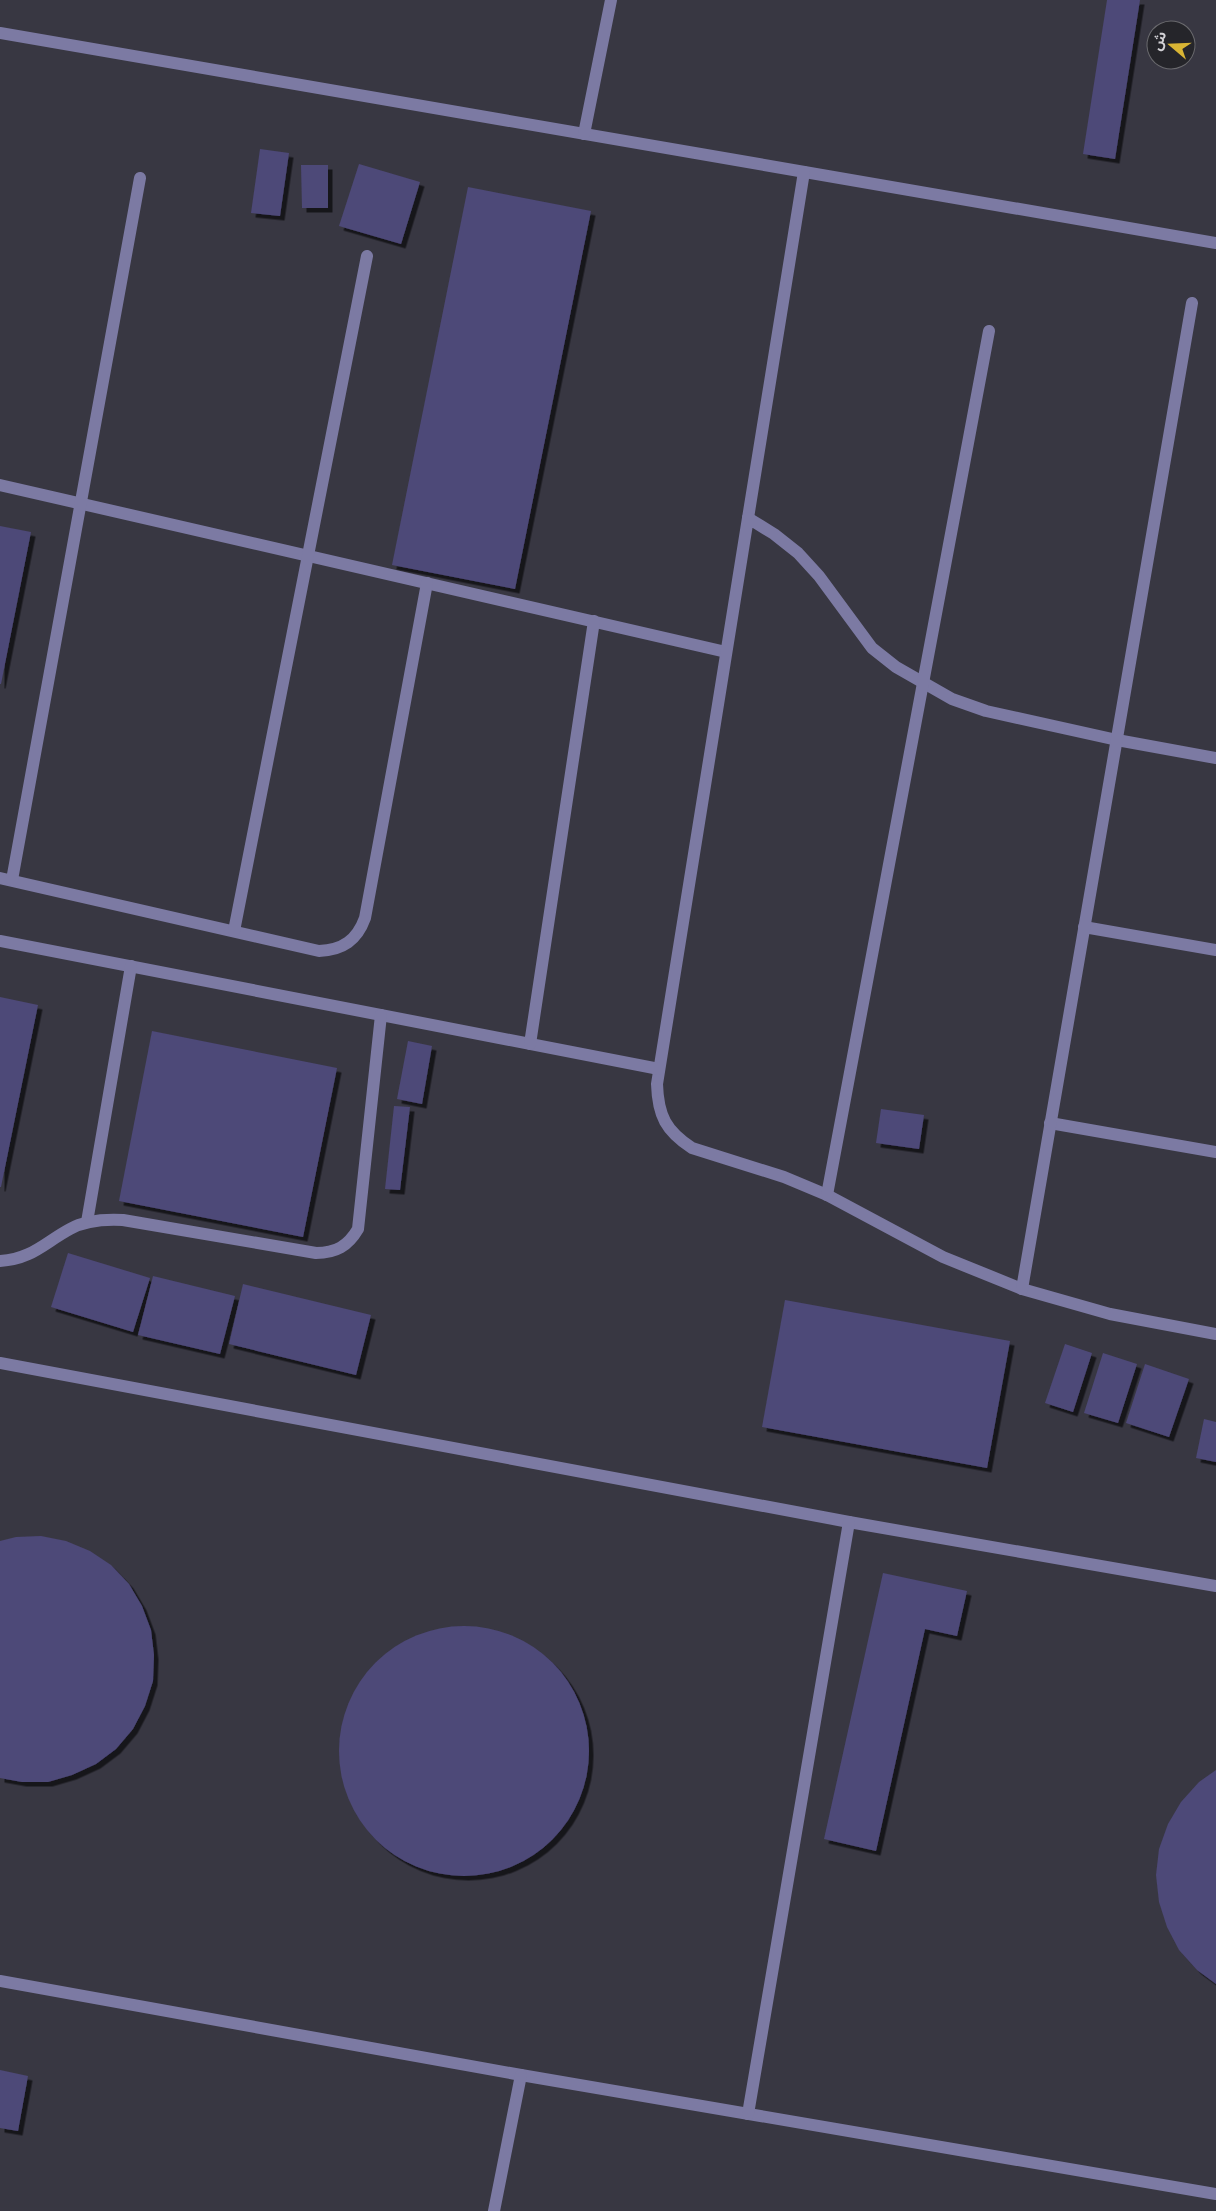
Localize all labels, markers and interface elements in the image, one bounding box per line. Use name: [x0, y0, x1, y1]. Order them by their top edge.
north arrow: [1146, 20, 1196, 70]
text: ش: [1146, 28, 1170, 53]

